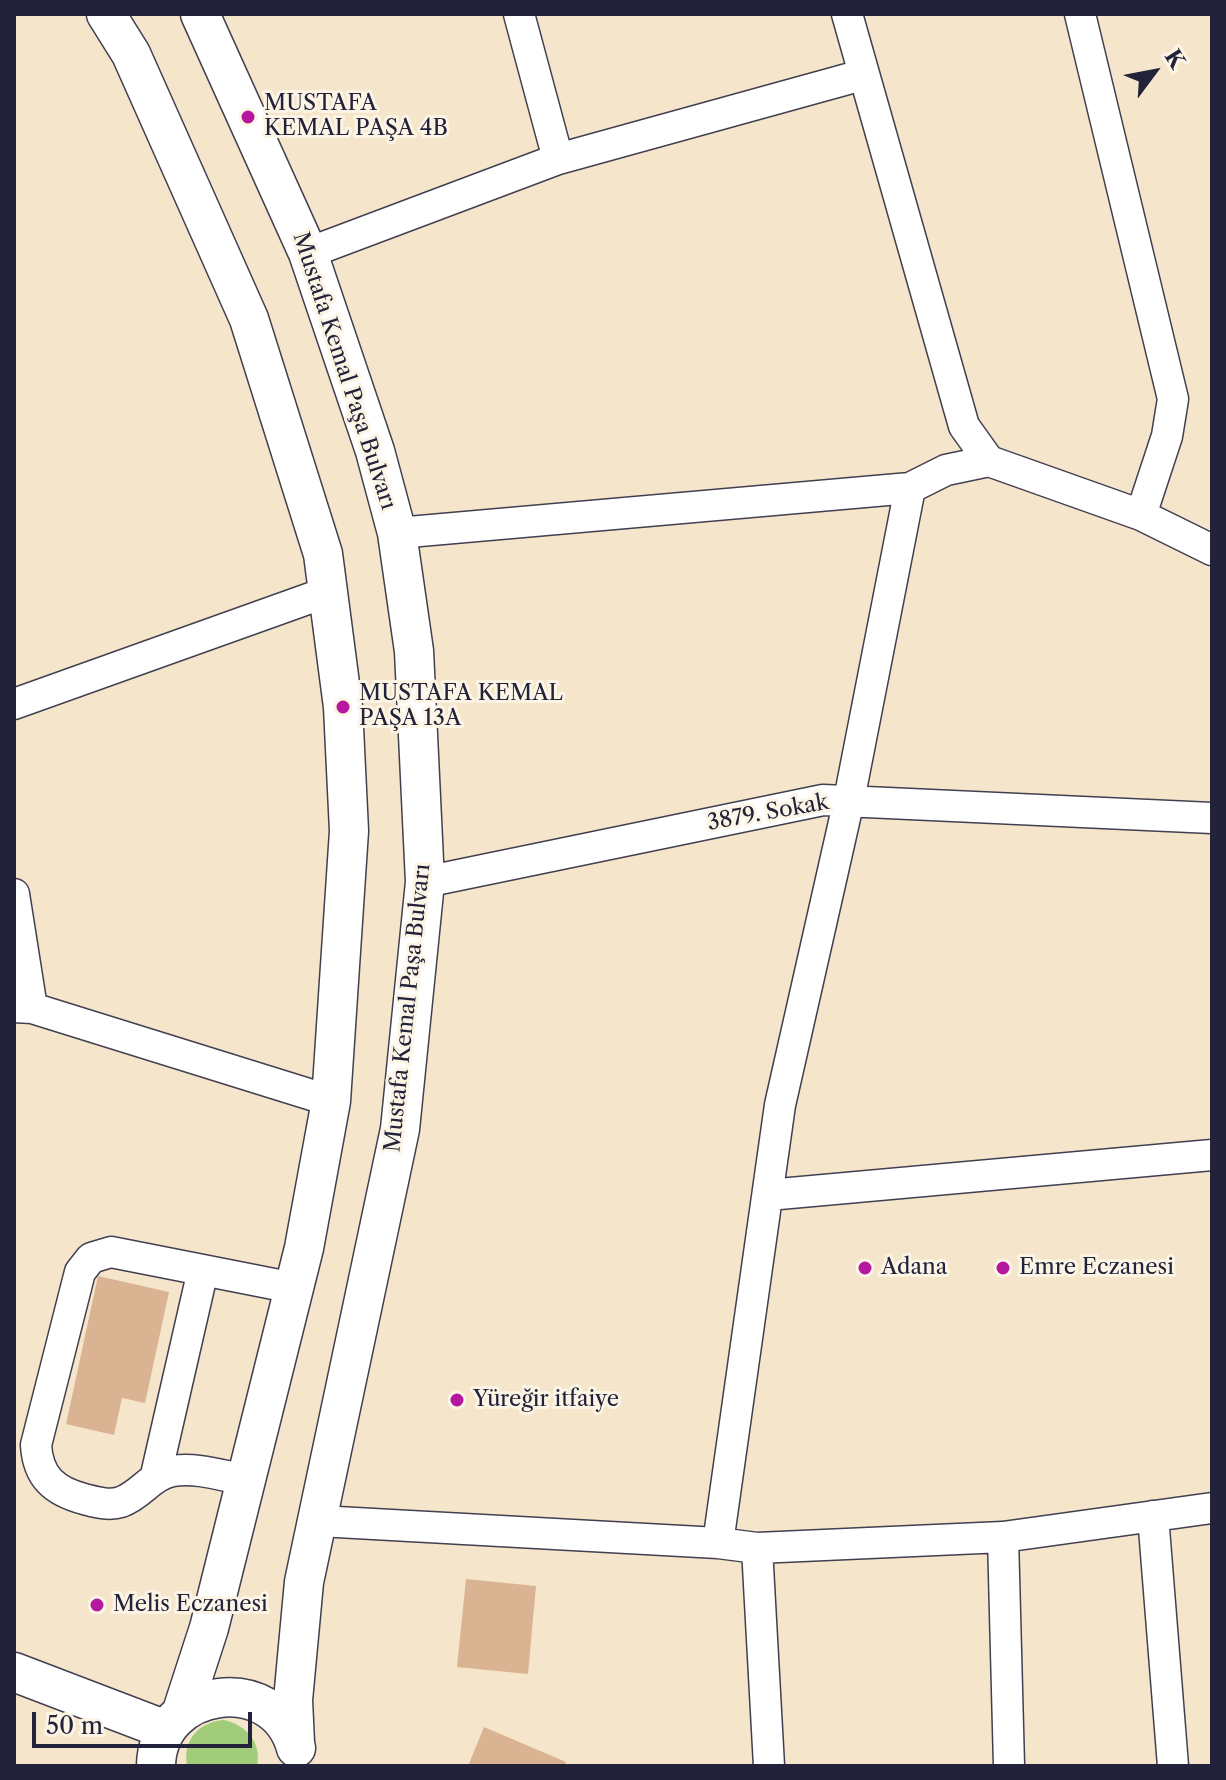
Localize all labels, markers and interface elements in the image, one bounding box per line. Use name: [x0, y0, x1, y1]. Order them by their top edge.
north arrow: [1114, 32, 1194, 112]
text: K: [1159, 44, 1191, 74]
place label: MUSTAFA KEMAL PAŞA 4B: [264, 91, 448, 142]
marker: MUSTAFA KEMAL PAŞA 4B: [239, 108, 257, 126]
street label: Mustafa Kemal Paşa Bulvarı: [287, 229, 401, 513]
place label: MUSTAFA KEMAL PAŞA 13A: [359, 681, 563, 732]
marker: MUSTAFA KEMAL PAŞA 13A: [334, 698, 352, 716]
street label: 3879. Sokak: [705, 789, 831, 837]
street label: Mustafa Kemal Paşa Bulvarı: [380, 862, 436, 1154]
place label: Adana: [881, 1255, 947, 1281]
place label: Emre Eczanesi: [1019, 1255, 1174, 1281]
marker: Adana: [856, 1259, 874, 1277]
marker: Emre Eczanesi: [994, 1259, 1012, 1277]
place label: Yüreğir itfaiye: [473, 1387, 619, 1413]
marker: Yüreğir itfaiye: [448, 1391, 466, 1409]
place label: Melis Eczanesi: [113, 1592, 268, 1618]
marker: Melis Eczanesi: [88, 1596, 106, 1614]
scale bar: [36, 1696, 256, 1746]
text: 50 m: [46, 1711, 103, 1740]

